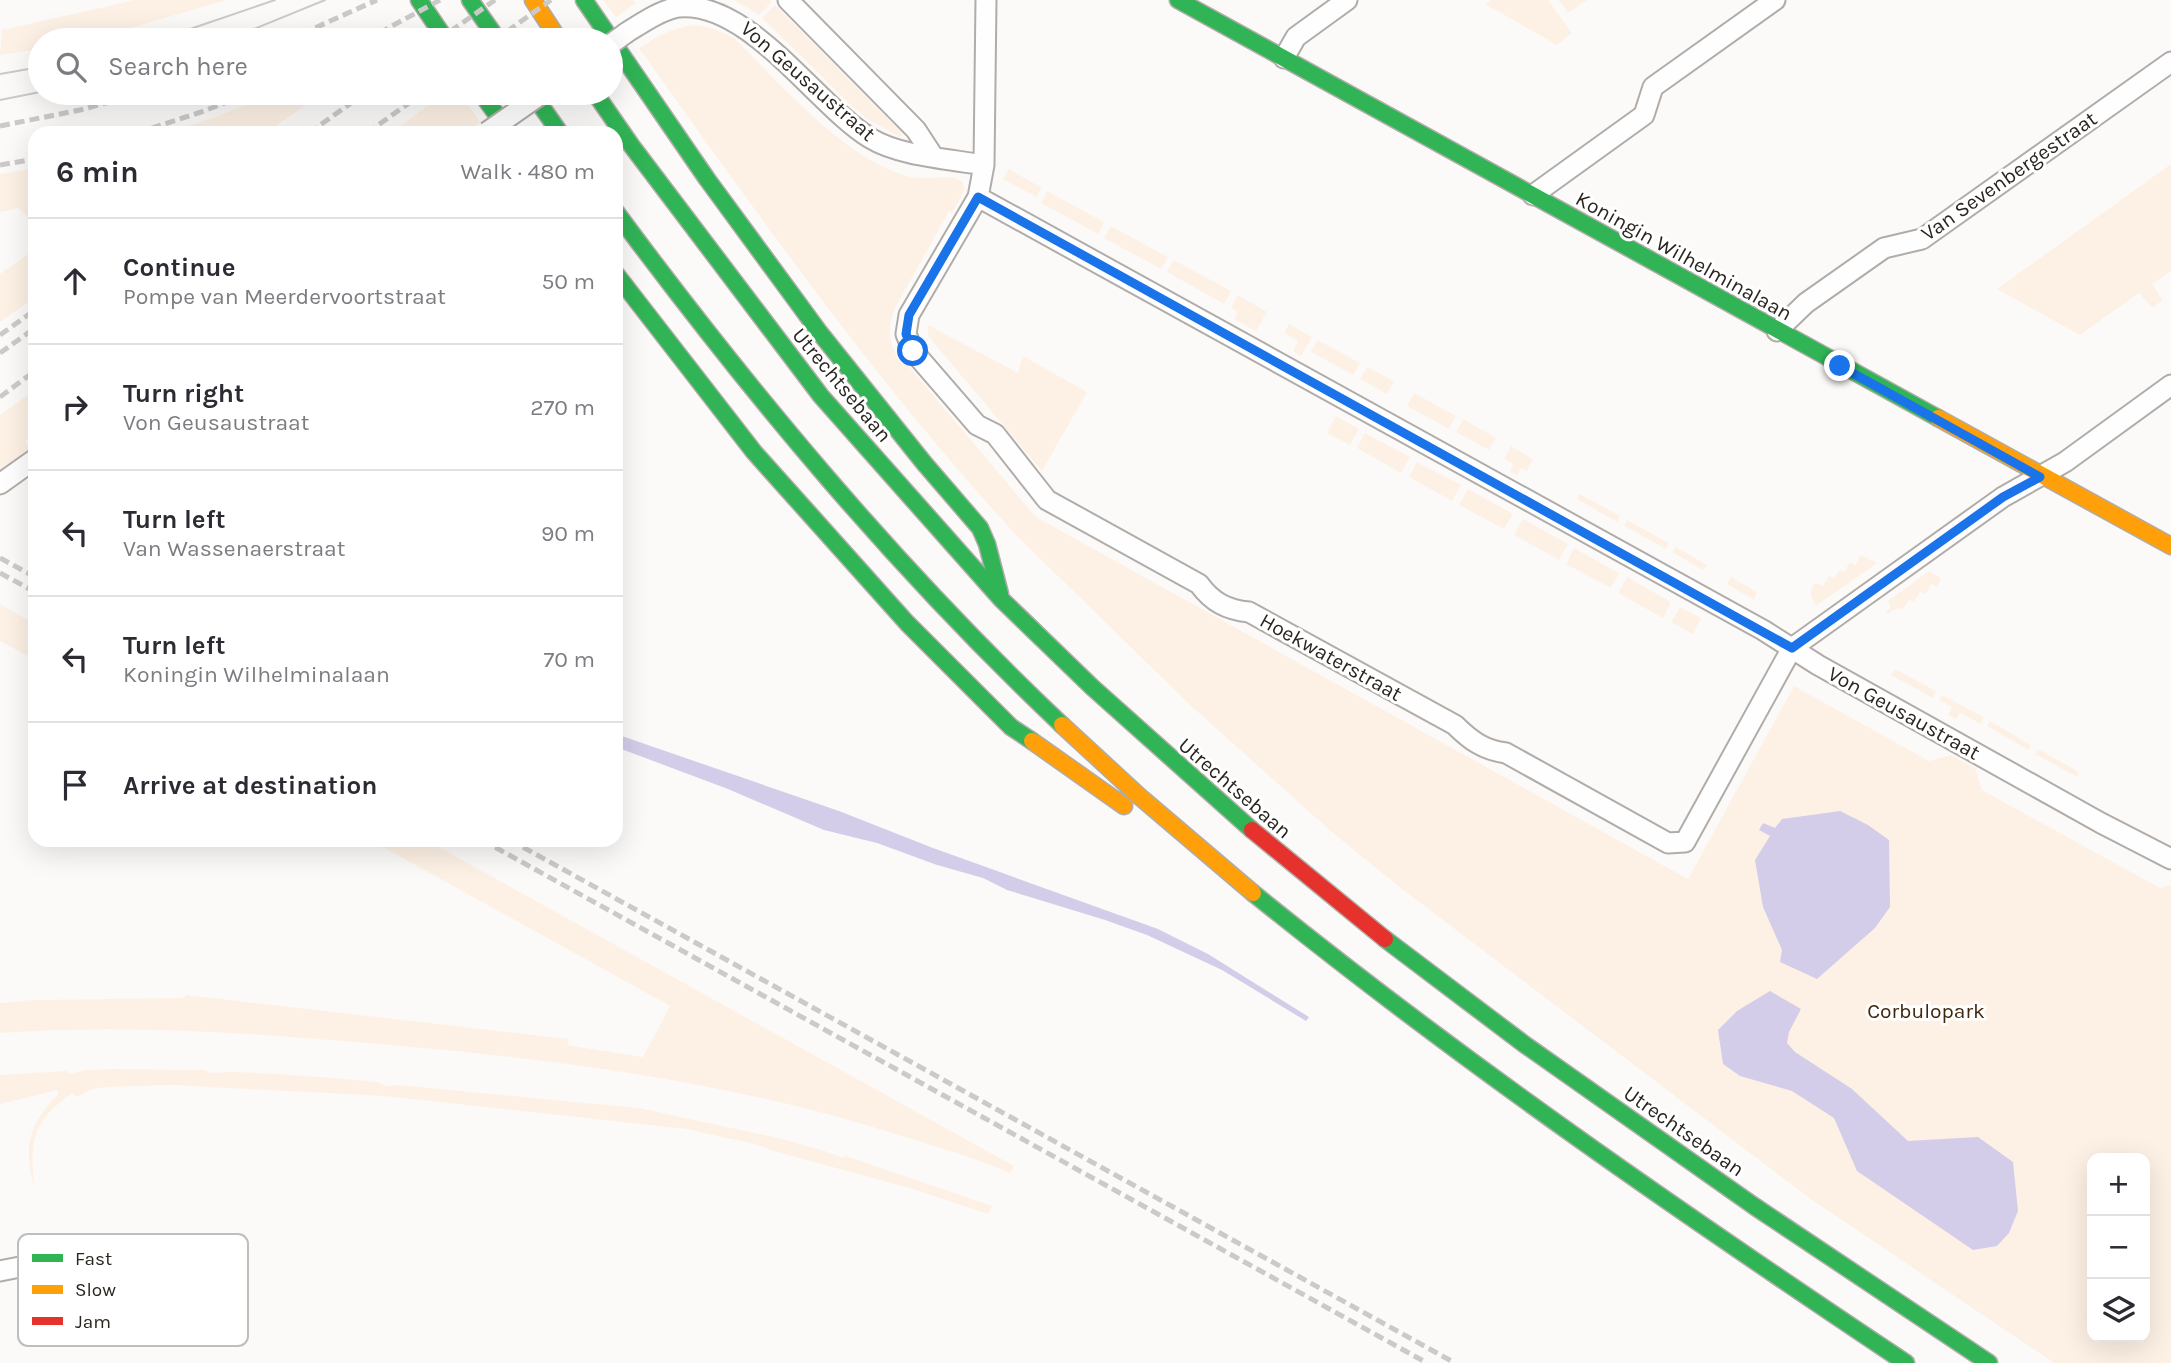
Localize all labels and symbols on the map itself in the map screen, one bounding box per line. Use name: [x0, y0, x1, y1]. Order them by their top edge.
street label: Von Geusaustraat: [736, 16, 880, 146]
street label: Van Sevenbergestraat: [1917, 106, 2101, 246]
street label: Koningin Wilhelminalaan: [1572, 186, 1796, 326]
street label: Utrechtsebaan: [787, 323, 897, 447]
route start: [897, 335, 928, 366]
route end: [1824, 350, 1855, 381]
street label: Hoekwaterstraat: [1256, 608, 1406, 706]
street label: Von Geusaustraat: [1824, 661, 1984, 765]
street label: Utrechtsebaan: [1174, 733, 1296, 843]
park label: Corbulopark: [1867, 999, 1985, 1023]
street label: Utrechtsebaan: [1619, 1081, 1749, 1181]
legend: [18, 1234, 248, 1346]
text: Fast: [75, 1248, 112, 1270]
text: Slow: [75, 1279, 116, 1301]
text: Jam: [75, 1311, 111, 1333]

